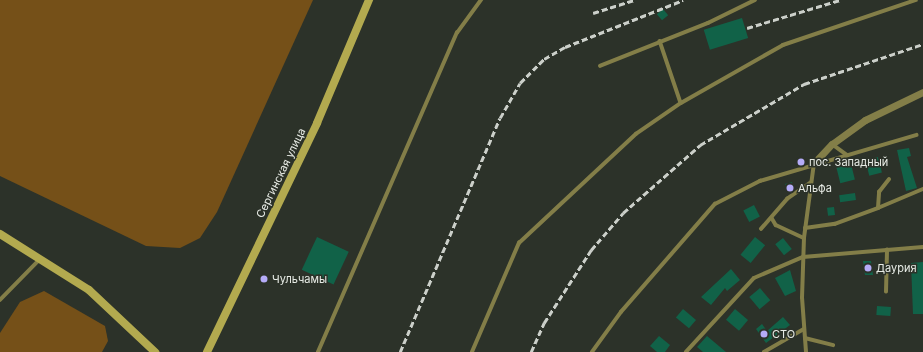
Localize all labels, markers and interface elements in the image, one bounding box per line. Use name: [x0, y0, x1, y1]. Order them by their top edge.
street label: Сергинская улица: [254, 126, 308, 220]
place label: пос. Западный: [809, 155, 888, 169]
marker: пос. Западный: [796, 157, 806, 167]
place label: Альфа: [798, 181, 832, 195]
marker: Альфа: [785, 183, 795, 193]
place label: Даурия: [876, 261, 917, 275]
marker: Даурия: [863, 263, 873, 273]
place label: Чульчамы: [272, 272, 327, 286]
marker: Чульчамы: [259, 274, 269, 284]
place label: СТО: [772, 327, 795, 341]
marker: СТО: [759, 329, 769, 339]

